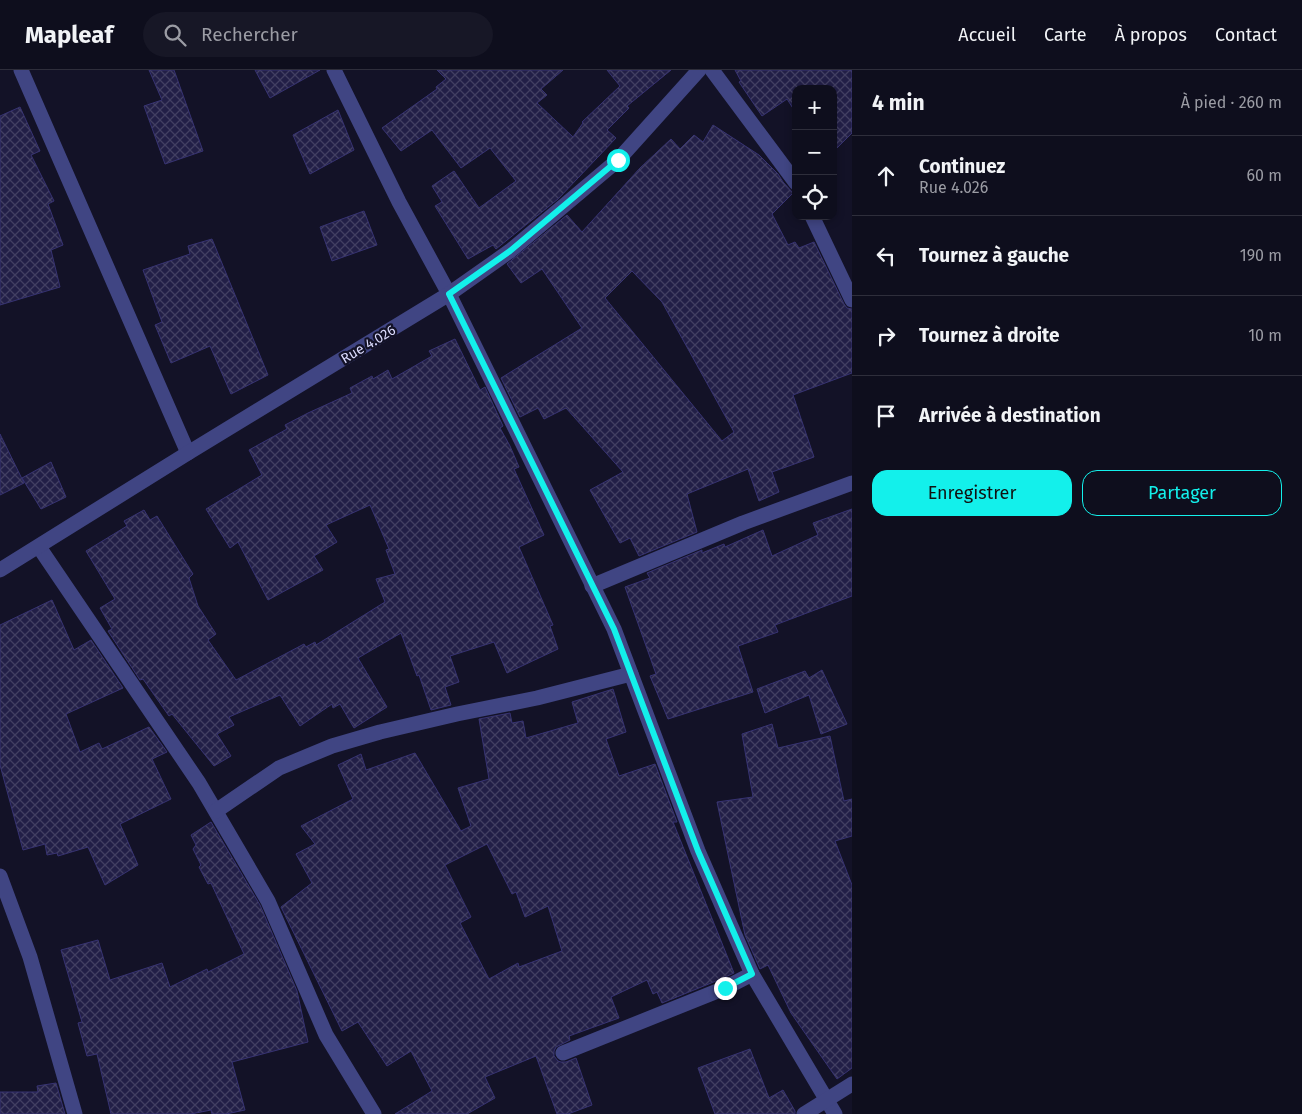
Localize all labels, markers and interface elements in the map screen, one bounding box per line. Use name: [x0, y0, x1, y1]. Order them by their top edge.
search box: [143, 12, 493, 57]
text: Mapleaf: [25, 21, 113, 49]
icon: search: [161, 21, 189, 49]
text: Rechercher: [201, 23, 298, 46]
text: Accueil: [958, 24, 1016, 46]
text: Carte: [1044, 24, 1087, 46]
text: À propos: [1115, 24, 1187, 46]
text: Contact: [1215, 24, 1277, 46]
map controls: [792, 85, 837, 220]
button: +: [792, 85, 837, 130]
text: 4 min: [872, 90, 925, 116]
text: À pied · 260 m: [1181, 93, 1282, 112]
button: −: [792, 130, 837, 175]
route start: [607, 149, 630, 172]
text: Continuez: [919, 155, 1005, 178]
icon: ahead: [872, 162, 900, 190]
text: 60 m: [1247, 166, 1282, 185]
button: locate: [792, 175, 837, 220]
text: Rue 4.026: [919, 178, 988, 197]
icon: left: [872, 242, 900, 270]
text: Tournez à gauche: [919, 244, 1069, 267]
text: 190 m: [1240, 246, 1282, 265]
street label: Rue 4.026: [338, 322, 399, 367]
icon: right: [872, 322, 900, 350]
text: Tournez à droite: [919, 324, 1060, 347]
text: 10 m: [1248, 326, 1282, 345]
icon: arrive: [872, 402, 900, 430]
text: Arrivée à destination: [919, 404, 1101, 427]
button: Enregistrer: [872, 470, 1072, 516]
button: Partager: [1082, 470, 1282, 516]
route end: [714, 977, 737, 1000]

